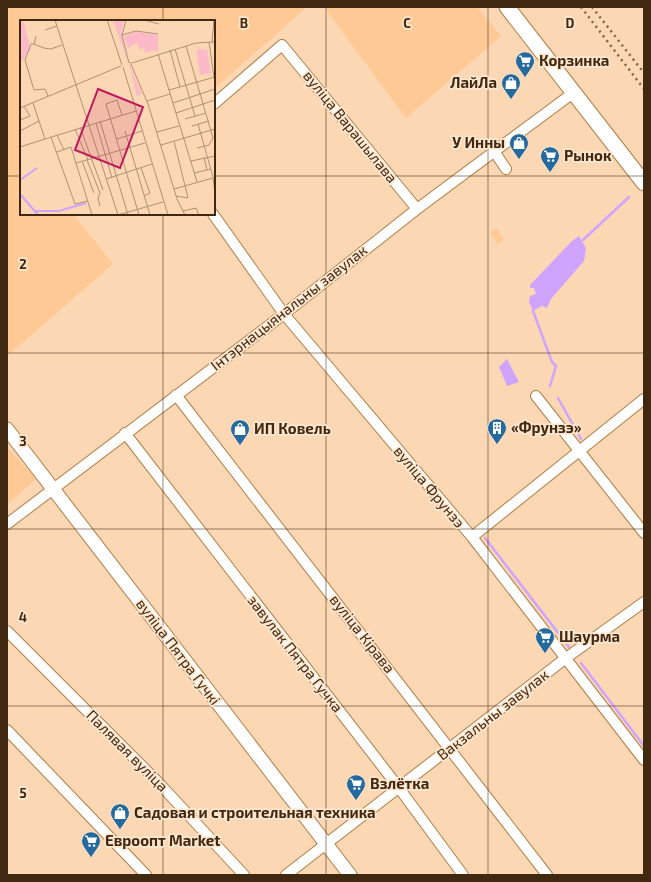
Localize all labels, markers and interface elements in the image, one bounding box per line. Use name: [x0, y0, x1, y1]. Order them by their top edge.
text: B: [240, 15, 248, 31]
text: C: [403, 15, 411, 31]
text: D: [566, 15, 575, 31]
inset map: [20, 20, 215, 215]
supermarket icon: Корзинка: [514, 50, 536, 78]
place label: Корзинка: [539, 51, 609, 69]
street label: вуліца Варашылава: [299, 67, 402, 187]
shop icon: ЛайЛа: [500, 72, 522, 100]
place label: ЛайЛа: [450, 73, 497, 91]
shop icon: У Инны: [508, 132, 530, 160]
place label: У Инны: [452, 133, 505, 151]
supermarket icon: Рынок: [539, 145, 561, 173]
place label: Рынок: [564, 146, 612, 164]
street label: Інтэрнацыянальны завулак: [207, 241, 371, 375]
text: 2: [19, 256, 27, 272]
building icon: «Фрунзэ»: [486, 417, 508, 445]
shop icon: ИП Ковель: [229, 418, 251, 446]
place label: «Фрунзэ»: [511, 418, 582, 436]
place label: ИП Ковель: [254, 419, 331, 437]
text: 3: [19, 433, 27, 449]
street label: вуліца Фрунзэ: [390, 442, 469, 532]
street label: вуліца Кірава: [326, 590, 399, 677]
street label: завулак Пятра Гучка: [244, 591, 347, 716]
street label: вуліца Пятра Гучкі: [132, 595, 225, 709]
text: 4: [19, 609, 27, 625]
supermarket icon: Шаурма: [534, 626, 556, 654]
place label: Шаурма: [559, 627, 620, 645]
street label: Вакзальны завулак: [433, 665, 552, 764]
street label: Палявая вуліца: [82, 706, 172, 796]
supermarket icon: Взлётка: [345, 773, 367, 801]
place label: Взлётка: [370, 774, 429, 792]
text: 5: [19, 785, 27, 801]
shop icon: Садовая и строительная техника: [109, 802, 131, 830]
place label: Садовая и строительная техника: [134, 803, 376, 821]
supermarket icon: Евроопт Market: [80, 830, 102, 858]
place label: Евроопт Market: [105, 831, 220, 849]

